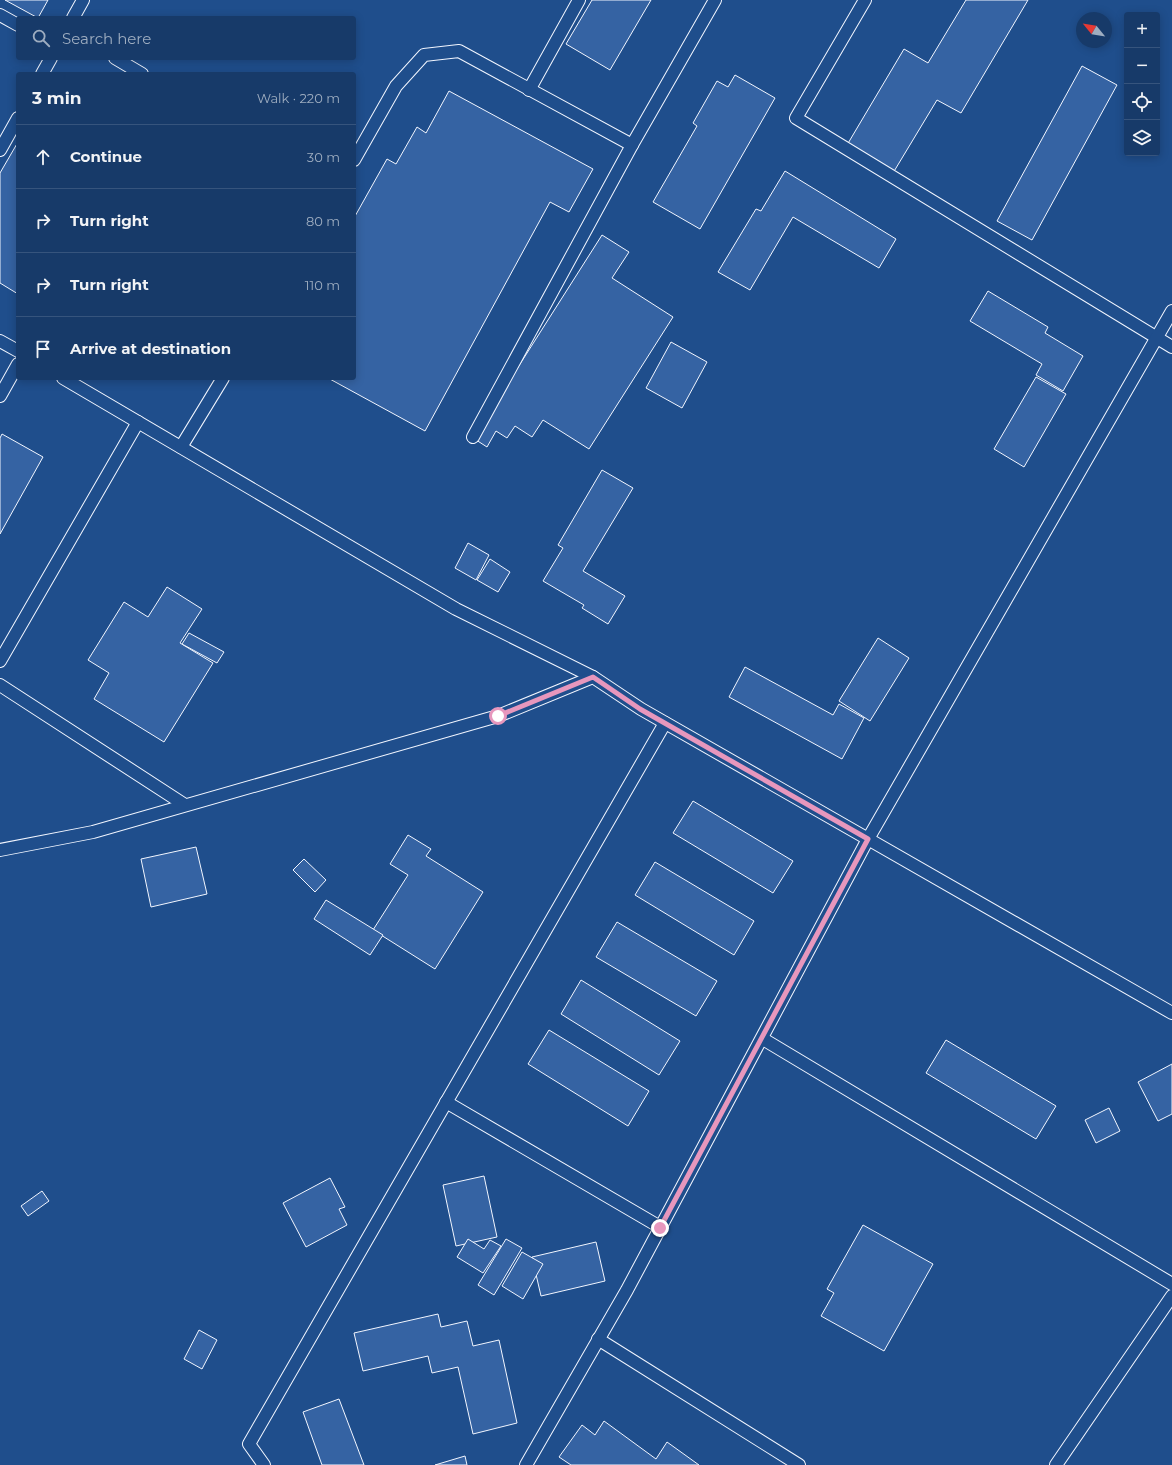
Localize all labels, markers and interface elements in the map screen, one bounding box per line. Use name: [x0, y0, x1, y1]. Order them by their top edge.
north arrow: [1076, 12, 1112, 48]
map controls: [1124, 12, 1160, 156]
button: +: [1124, 12, 1160, 48]
search box: [16, 16, 356, 60]
icon: search: [30, 27, 52, 49]
text: Search here: [62, 29, 151, 48]
button: −: [1124, 48, 1160, 84]
button: locate: [1124, 84, 1160, 120]
text: 3 min: [32, 88, 82, 108]
text: Walk · 220 m: [257, 90, 340, 106]
button: layers: [1124, 120, 1160, 156]
icon: ahead: [32, 146, 54, 168]
text: Continue: [70, 147, 142, 166]
text: 30 m: [307, 149, 340, 165]
icon: right: [32, 210, 54, 232]
text: Turn right: [70, 211, 149, 230]
text: 80 m: [306, 213, 340, 229]
icon: right: [32, 274, 54, 296]
text: Turn right: [70, 275, 149, 294]
text: 110 m: [305, 277, 340, 293]
icon: arrive: [32, 338, 54, 360]
text: Arrive at destination: [70, 339, 231, 358]
route start: [489, 707, 507, 725]
route end: [651, 1219, 669, 1237]

